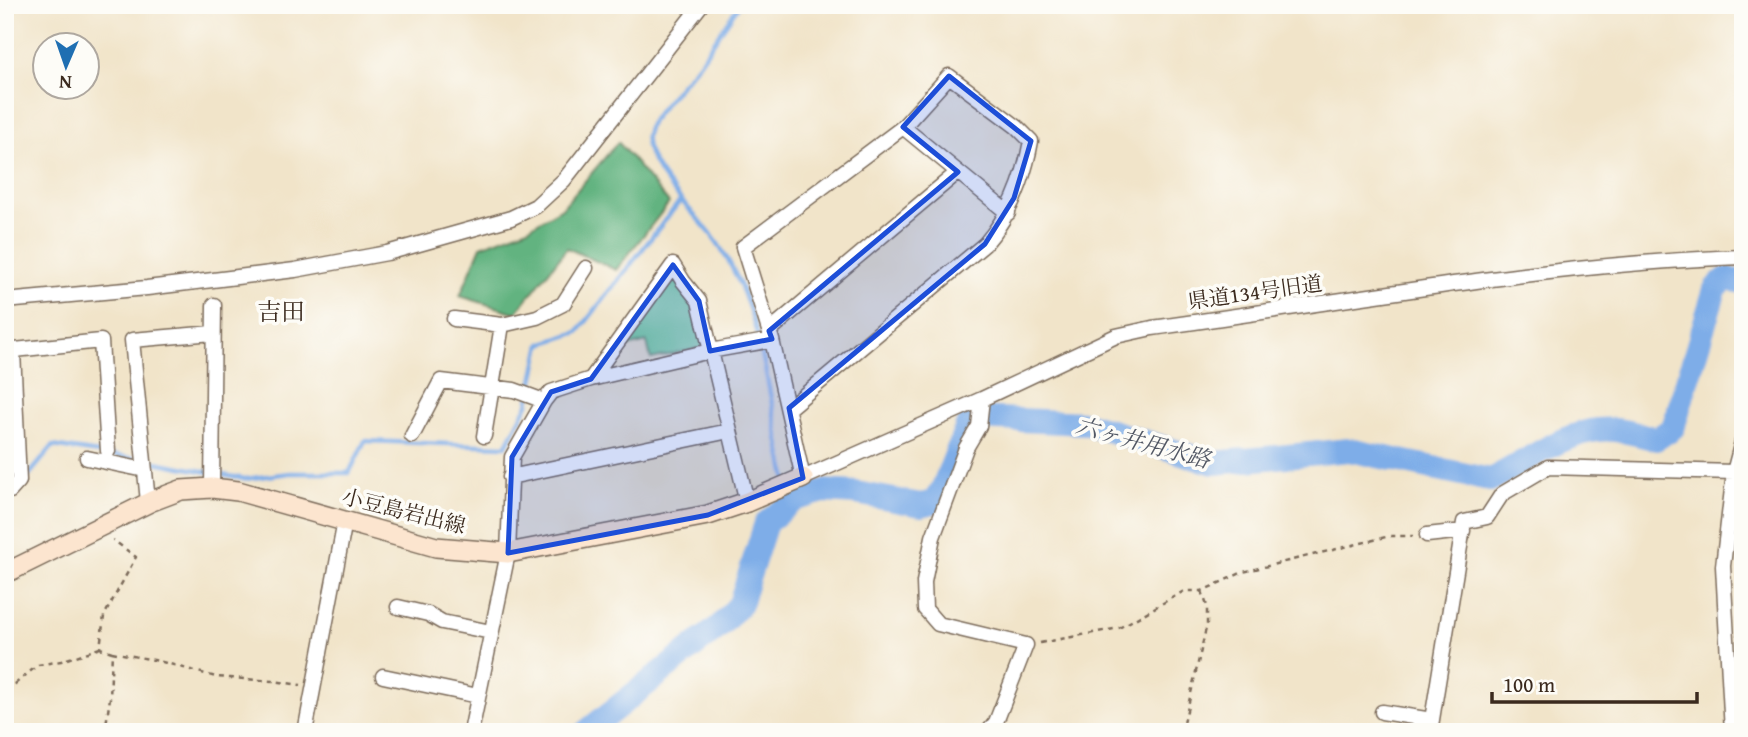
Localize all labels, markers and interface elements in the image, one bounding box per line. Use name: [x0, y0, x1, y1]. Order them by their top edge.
north arrow: [32, 32, 102, 102]
text: N: [58, 69, 72, 97]
street label: 県道134号旧道: [1186, 267, 1324, 317]
district label: 吉田: [257, 294, 305, 329]
water label: 六ヶ井用水路: [1072, 408, 1216, 476]
street label: 小豆島岩出線: [339, 481, 469, 541]
scale bar: [1492, 660, 1697, 704]
text: 100 m: [1503, 669, 1555, 700]

